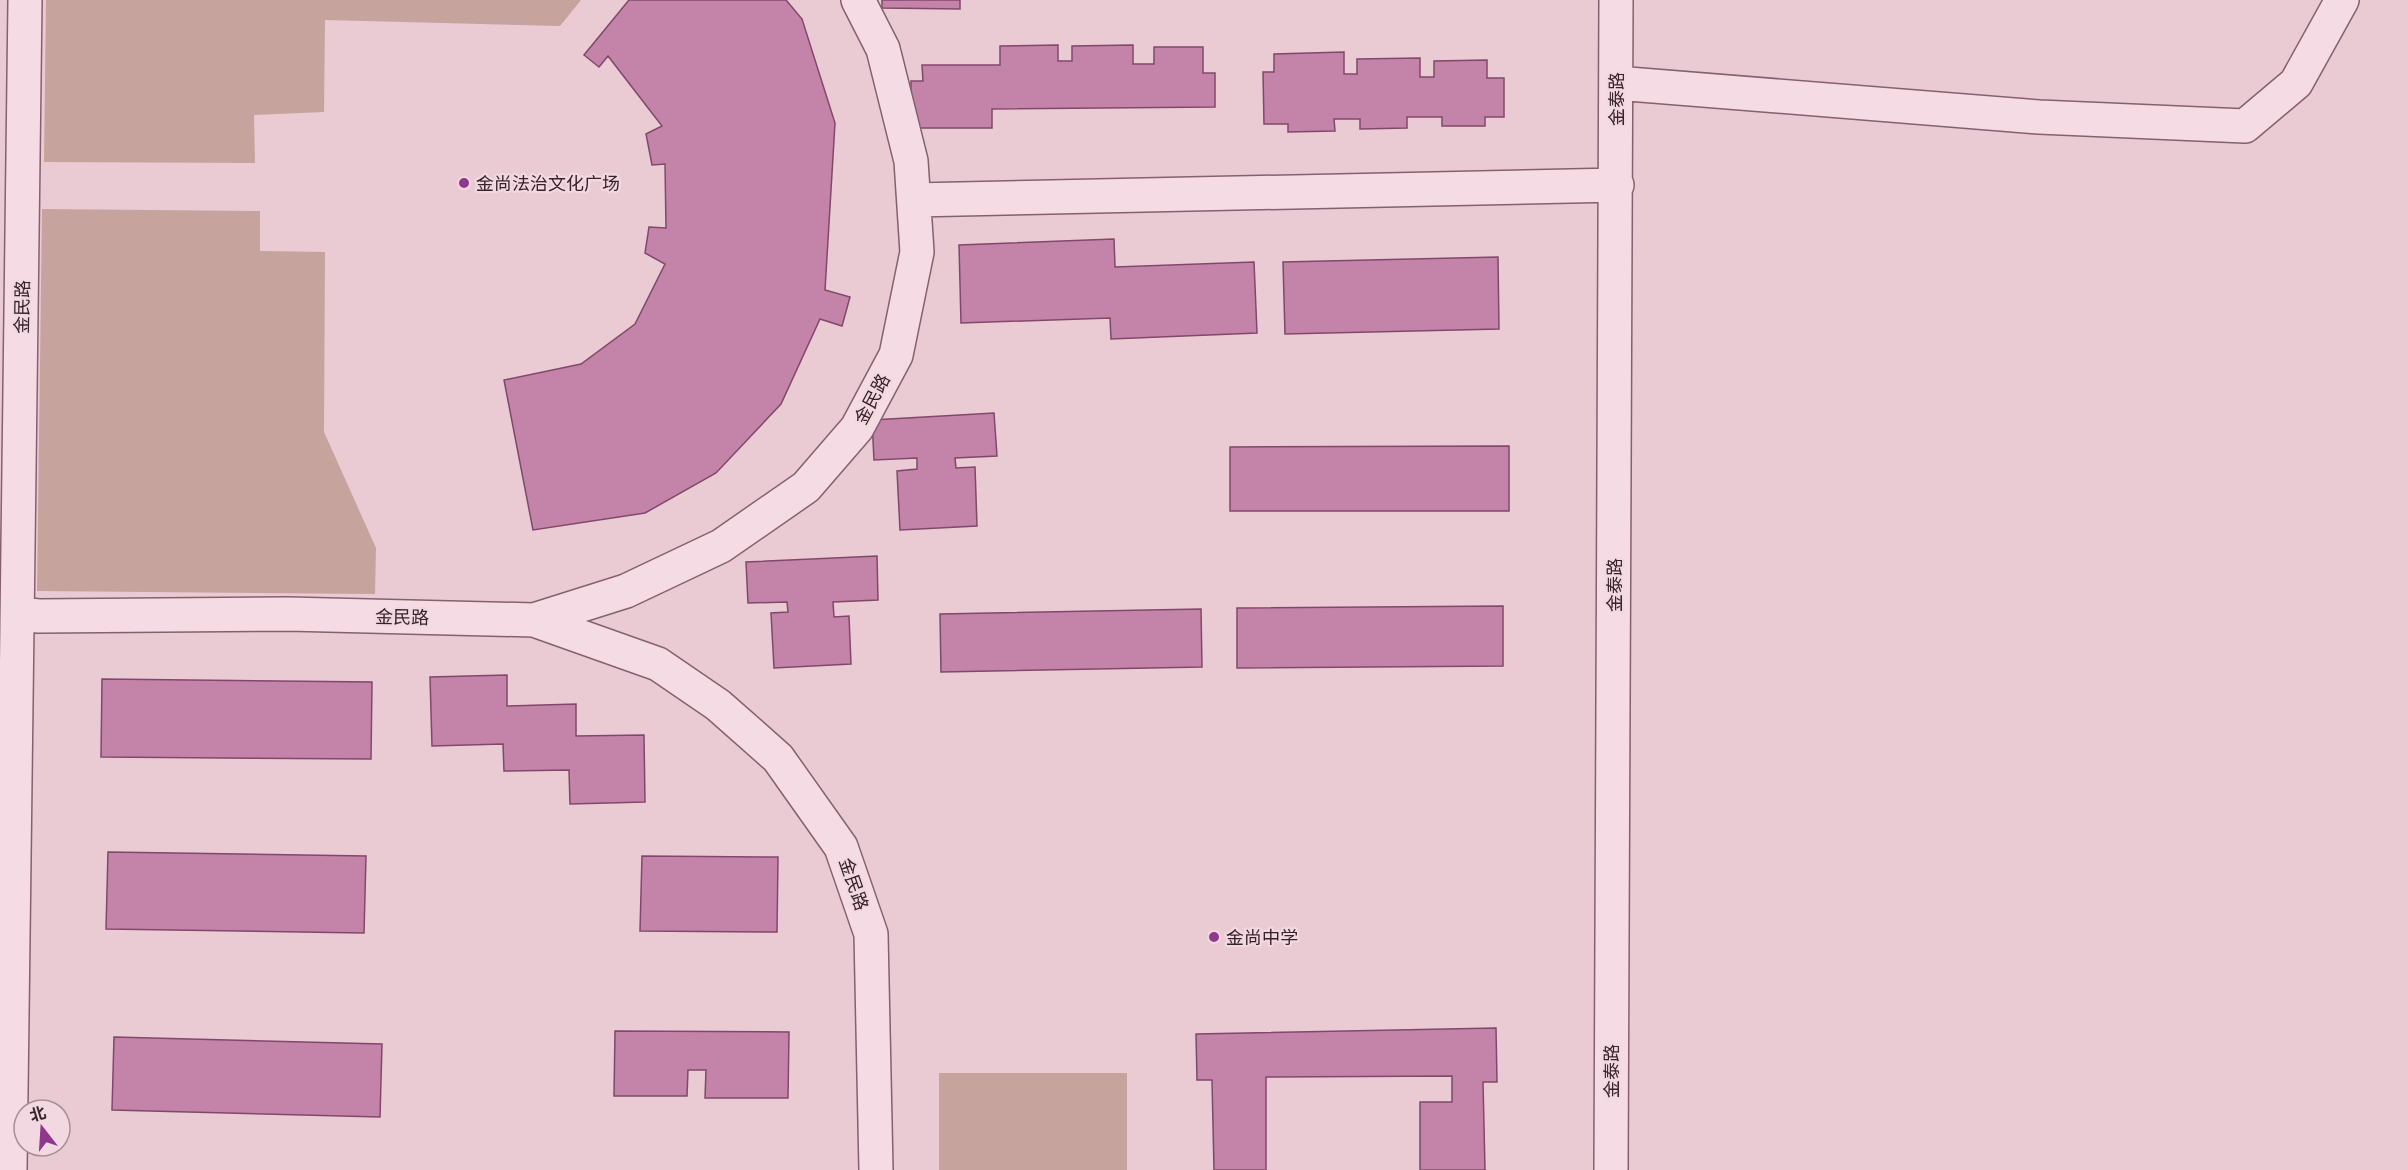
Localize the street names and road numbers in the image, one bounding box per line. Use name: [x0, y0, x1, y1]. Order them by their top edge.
street label: 金泰路: [1604, 72, 1629, 126]
street label: 金民路: [9, 280, 35, 334]
street label: 金民路: [848, 369, 896, 429]
street label: 金泰路: [1602, 558, 1627, 612]
street label: 金民路: [375, 604, 429, 630]
street label: 金民路: [833, 854, 875, 914]
street label: 金泰路: [1599, 1044, 1624, 1098]

